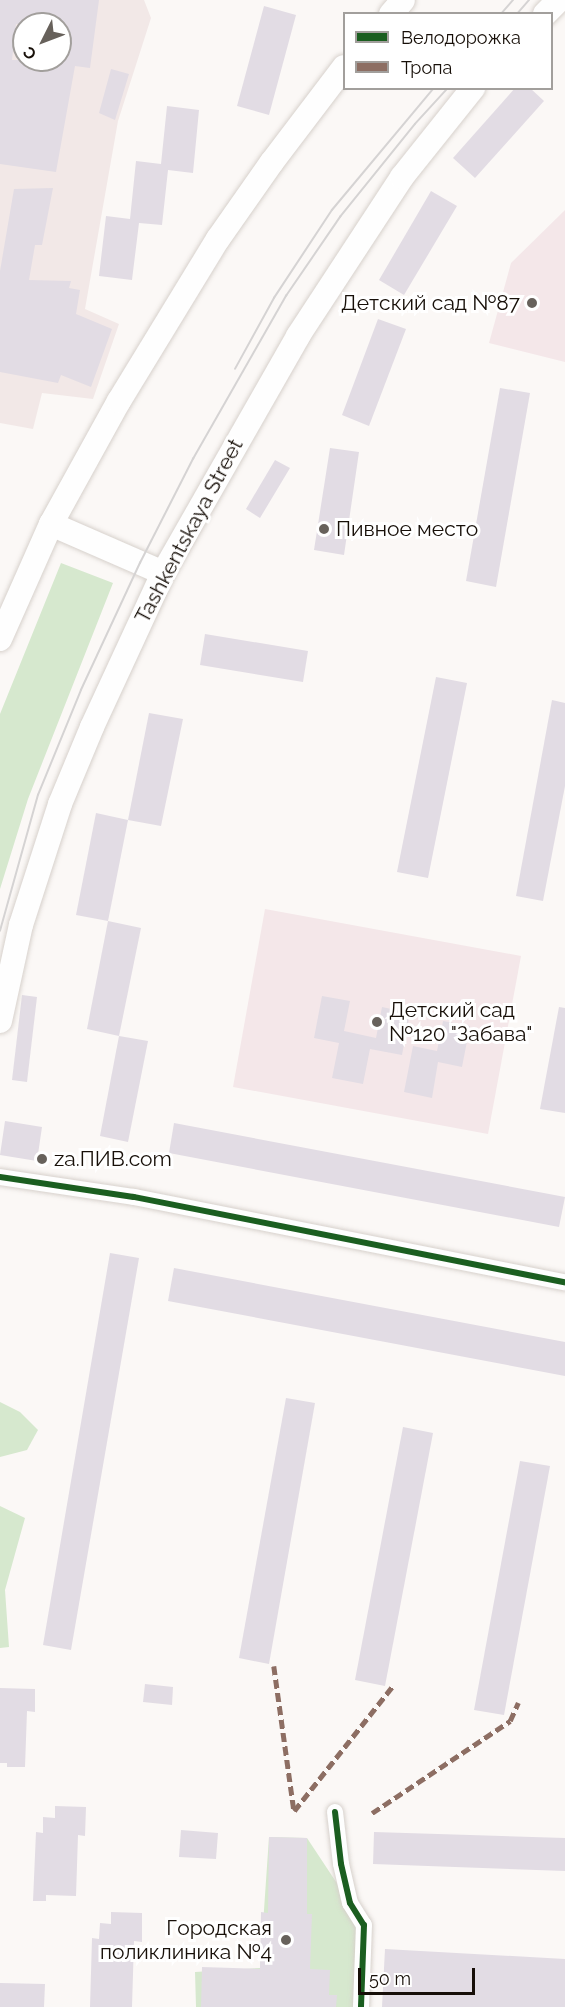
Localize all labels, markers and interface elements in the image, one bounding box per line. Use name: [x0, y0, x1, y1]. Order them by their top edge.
north arrow: [12, 12, 72, 72]
legend: [343, 12, 553, 90]
text: Велодорожка: [401, 27, 521, 48]
text: С: [19, 43, 40, 63]
text: Тропа: [401, 57, 452, 78]
place label: Детский сад №87: [341, 290, 520, 316]
marker: Детский сад №87: [525, 296, 539, 310]
street label: Tashkentskaya Street: [130, 435, 248, 627]
place label: Пивное место: [336, 516, 478, 542]
marker: Пивное место: [317, 522, 331, 536]
place label: Детский сад №120 "Забава": [389, 997, 533, 1047]
marker: Детский сад №120 "Забава": [370, 1015, 384, 1029]
place label: za.ПИВ.com: [54, 1146, 172, 1172]
marker: za.ПИВ.com: [35, 1152, 49, 1166]
place label: Городская поликлиника №4: [100, 1915, 272, 1965]
marker: Городская поликлиника №4: [277, 1931, 295, 1949]
scale bar: [361, 1956, 478, 1994]
text: 50 m: [369, 1968, 411, 1989]

